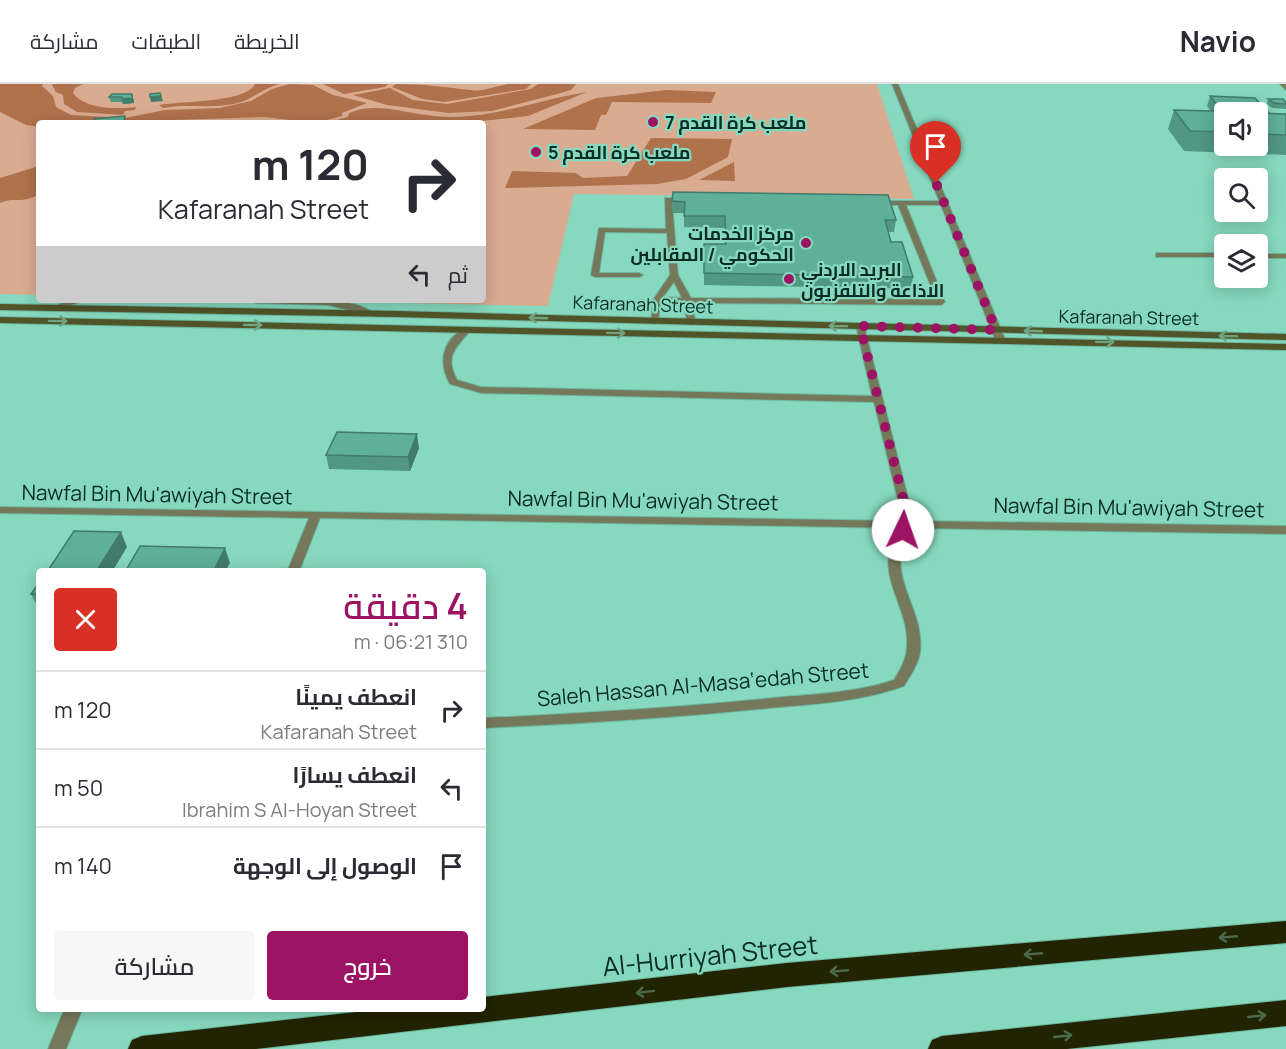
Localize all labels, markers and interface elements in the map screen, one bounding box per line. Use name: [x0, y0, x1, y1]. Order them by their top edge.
text: Navio: [1180, 22, 1256, 60]
text: مشاركة: [30, 27, 99, 55]
text: الطبقات: [132, 27, 201, 55]
text: الخريطة: [234, 27, 300, 55]
map controls: [1214, 102, 1268, 288]
button: sound: [1214, 102, 1268, 156]
place label: ملعب كرة القدم 7: [665, 110, 806, 135]
marker: ملعب كرة القدم 7: [646, 115, 660, 129]
pin: [910, 121, 961, 183]
icon: arrive: [919, 130, 952, 163]
text: 120 m: [252, 135, 369, 193]
place label: ملعب كرة القدم 5: [548, 140, 690, 165]
icon: right: [390, 144, 468, 222]
marker: ملعب كرة القدم 5: [529, 145, 543, 159]
button: search: [1214, 168, 1268, 222]
text: Kafaranah Street: [158, 190, 369, 227]
place label: مركز الخدمات الحكومي / المقابلين: [630, 221, 794, 270]
button: layers: [1214, 234, 1268, 288]
marker: مركز الخدمات الحكومي / المقابلين: [799, 236, 813, 250]
place label: البريد الاردني الاذاعة والتلفزيون: [801, 257, 944, 302]
icon: left: [403, 258, 436, 291]
text: ثم: [448, 260, 468, 290]
marker: البريد الاردني الاذاعة والتلفزيون: [782, 272, 796, 286]
street label: Kafaranah Street: [572, 290, 714, 318]
street label: Kafaranah Street: [1058, 304, 1200, 330]
one-way arrow: [528, 312, 548, 323]
one-way arrow: [48, 315, 68, 327]
one-way arrow: [243, 319, 263, 331]
one-way arrow: [828, 320, 848, 332]
one-way arrow: [1023, 325, 1043, 337]
one-way arrow: [606, 327, 626, 339]
one-way arrow: [1218, 330, 1238, 341]
one-way arrow: [1095, 336, 1115, 348]
street label: Nawfal Bin Mu'awiyah Street: [21, 478, 293, 510]
street label: Nawfal Bin Mu'awiyah Street: [507, 484, 779, 516]
street label: Nawfal Bin Mu'awiyah Street: [993, 491, 1265, 523]
position arrow: [871, 498, 935, 562]
text: 4 دقيقة: [343, 581, 468, 630]
button: close: [54, 588, 117, 651]
text: 310 m · 06:21: [354, 628, 468, 655]
street label: Saleh Hassan Al-Masa‘edah Street: [536, 656, 870, 712]
text: انعطف يمينًا: [295, 682, 417, 712]
icon: right: [435, 694, 468, 727]
text: 120 m: [54, 695, 112, 725]
text: Kafaranah Street: [261, 718, 417, 745]
text: انعطف يسارًا: [293, 760, 417, 790]
icon: left: [435, 772, 468, 805]
text: 50 m: [54, 773, 103, 803]
text: Ibrahim S Al-Hoyan Street: [182, 796, 417, 823]
icon: arrive: [435, 850, 468, 883]
text: 140 m: [54, 851, 112, 881]
text: الوصول إلى الوجهة: [233, 851, 417, 881]
street label: Al-Hurriyah Street: [601, 926, 819, 984]
button: مشاركة: [54, 931, 255, 1000]
button: خروج: [267, 931, 468, 1000]
one-way arrow: [1218, 932, 1238, 943]
one-way arrow: [1024, 949, 1044, 960]
one-way arrow: [830, 966, 850, 977]
one-way arrow: [636, 987, 656, 998]
one-way arrow: [1247, 1010, 1267, 1021]
one-way arrow: [1053, 1030, 1073, 1041]

